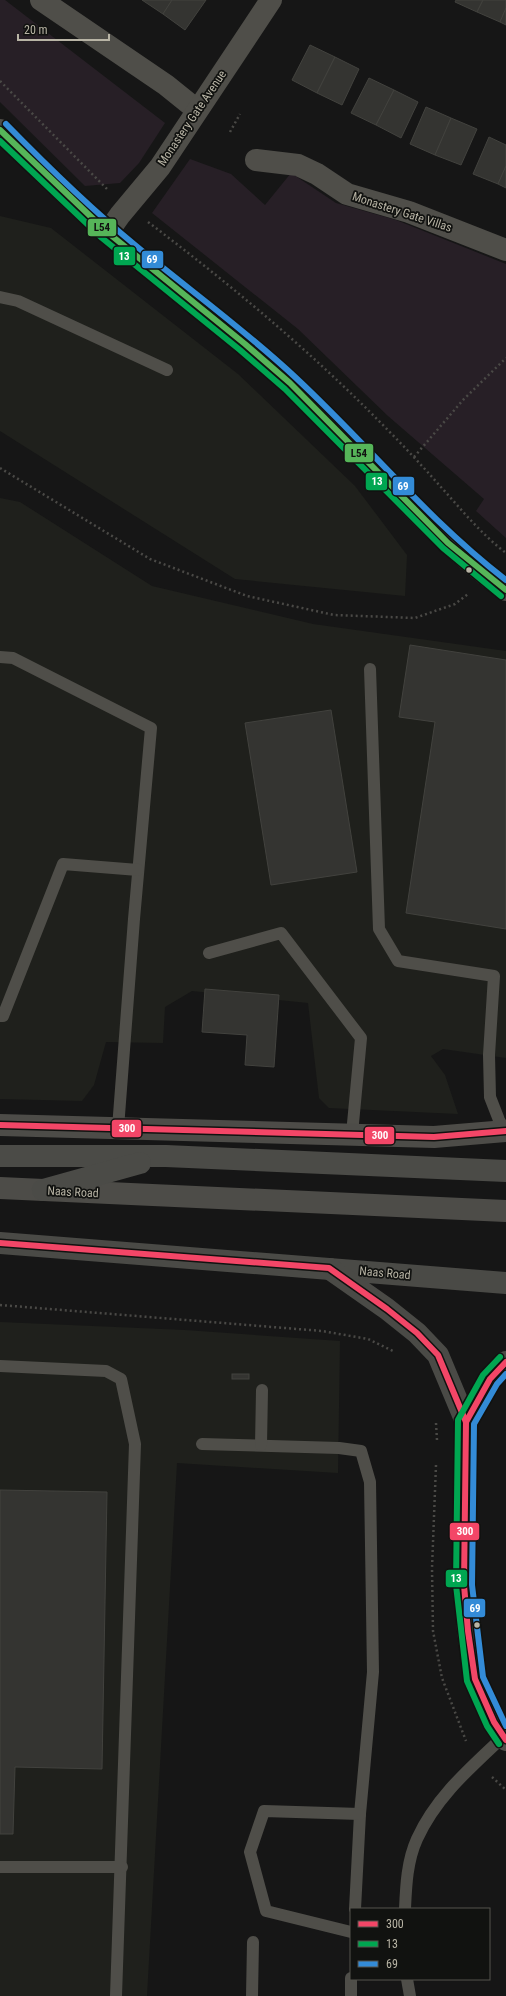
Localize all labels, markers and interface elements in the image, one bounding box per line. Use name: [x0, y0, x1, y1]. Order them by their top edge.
scale bar: [18, 16, 109, 42]
text: 20 m: [24, 23, 48, 37]
street label: Monastery Gate Avenue: [155, 67, 229, 168]
street label: Monastery Gate Villas: [350, 189, 454, 235]
line badge: L54: [87, 218, 117, 237]
text: L54: [94, 221, 111, 234]
line badge: 13: [113, 246, 136, 266]
text: 13: [118, 250, 130, 263]
line badge: 69: [141, 250, 164, 269]
text: 69: [146, 253, 158, 266]
line badge: L54: [344, 443, 374, 463]
text: L54: [351, 447, 368, 460]
line badge: 13: [365, 472, 388, 491]
text: 13: [371, 475, 383, 488]
line badge: 69: [392, 476, 415, 496]
text: 69: [397, 480, 409, 493]
unlabelled marker: [464, 565, 474, 575]
line badge: 300: [111, 1119, 142, 1138]
text: 300: [119, 1122, 136, 1135]
line badge: 300: [364, 1126, 395, 1145]
text: 300: [372, 1129, 389, 1142]
street label: Naas Road: [47, 1184, 99, 1200]
street label: Naas Road: [359, 1264, 411, 1282]
line badge: 300: [449, 1522, 480, 1541]
text: 300: [457, 1525, 474, 1538]
line badge: 13: [445, 1569, 468, 1588]
text: 13: [450, 1572, 462, 1585]
line badge: 69: [463, 1598, 486, 1618]
text: 69: [469, 1602, 481, 1615]
unlabelled marker: [472, 1620, 482, 1630]
legend: [350, 1908, 490, 1980]
text: 300: [386, 1917, 404, 1931]
text: 13: [386, 1937, 398, 1951]
text: 69: [386, 1957, 398, 1971]

